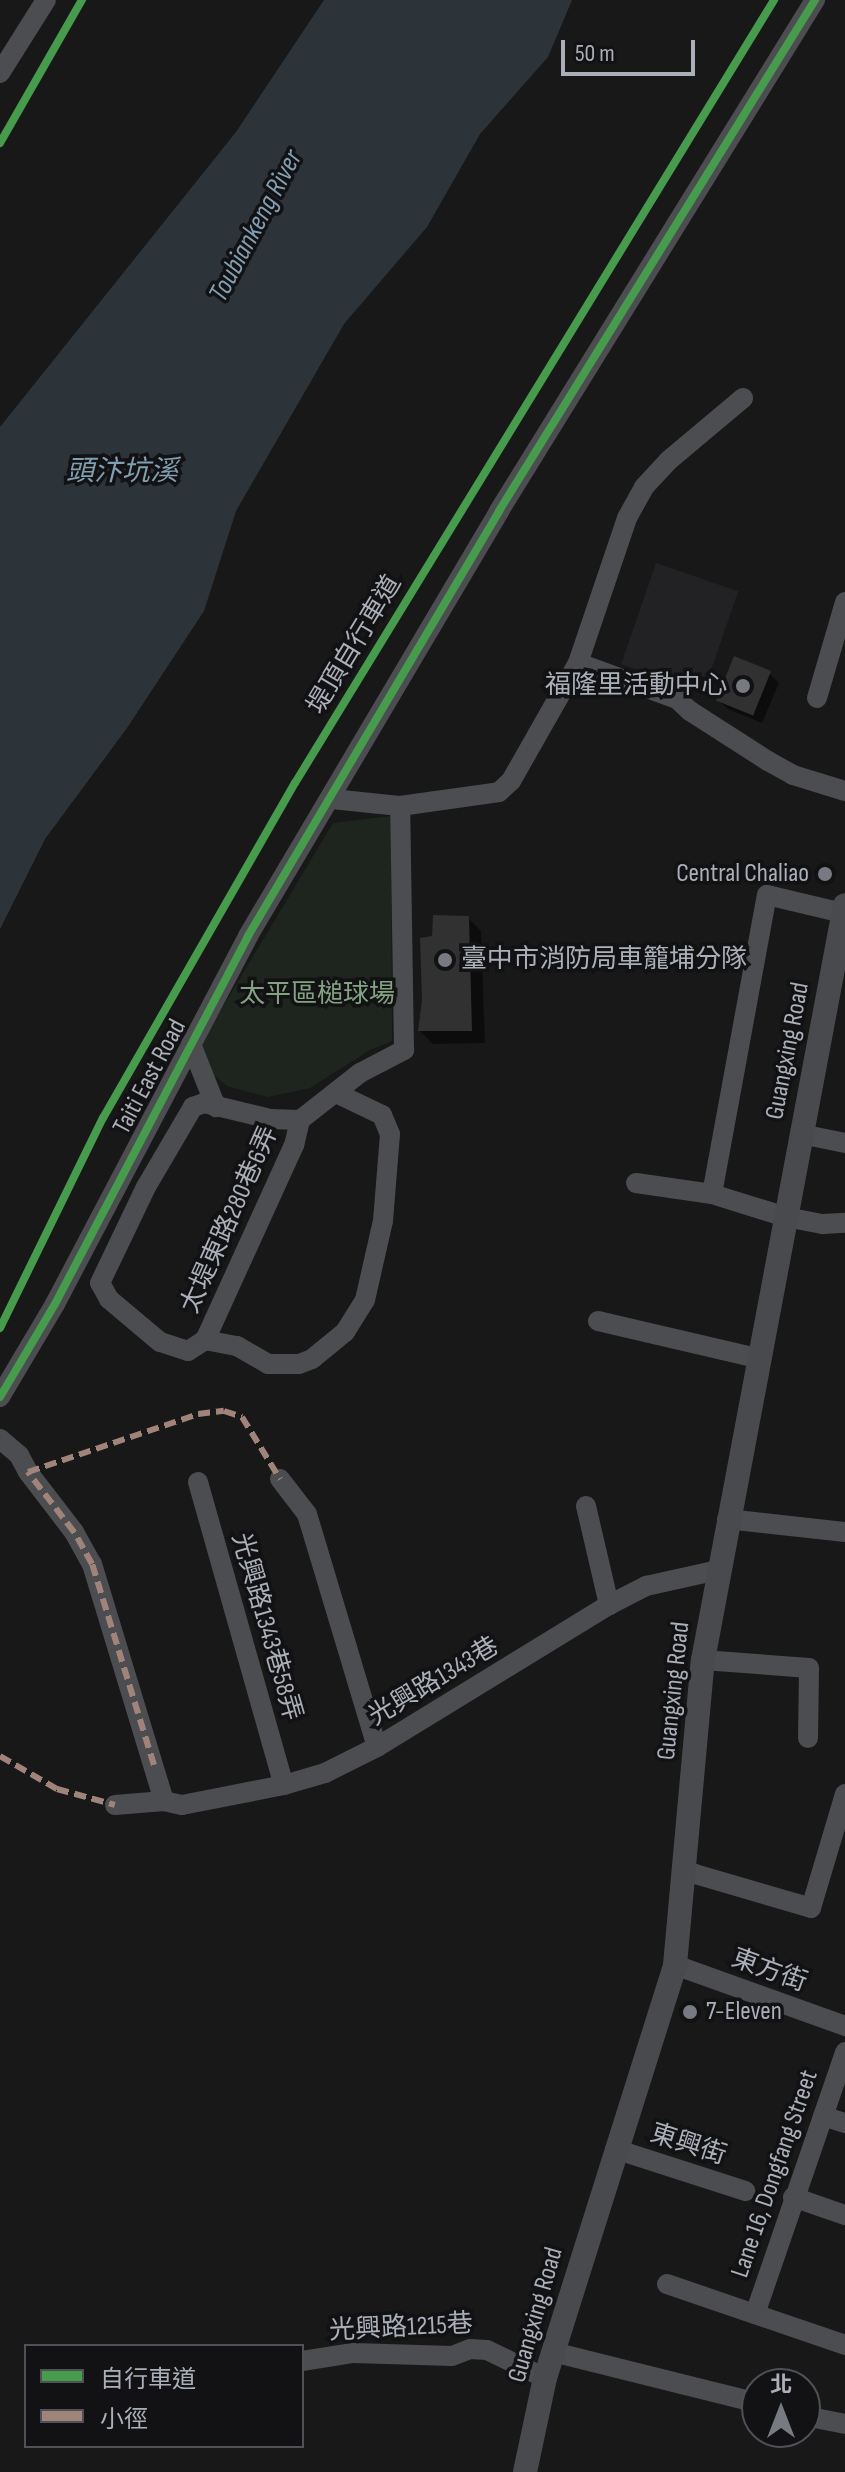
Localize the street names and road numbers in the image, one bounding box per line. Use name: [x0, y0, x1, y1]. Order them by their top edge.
street label: 堤頂自行車道: [301, 570, 409, 720]
street label: Guangxing Road: [759, 980, 817, 1122]
street label: Taiti East Road: [107, 1014, 193, 1140]
street label: 太堤東路280巷6弄: [175, 1122, 285, 1318]
street label: 光興路1343巷58弄: [224, 1530, 308, 1724]
street label: Guangxing Road: [651, 1620, 697, 1762]
street label: 光興路1343巷: [363, 1631, 505, 1733]
street label: 東方街: [727, 1943, 811, 1999]
street label: Lane 16, Dongfang Street: [725, 2066, 825, 2282]
street label: 東興街: [646, 2118, 730, 2172]
street label: Guangxing Road: [502, 2244, 570, 2386]
street label: 光興路1215巷: [328, 2309, 474, 2347]

